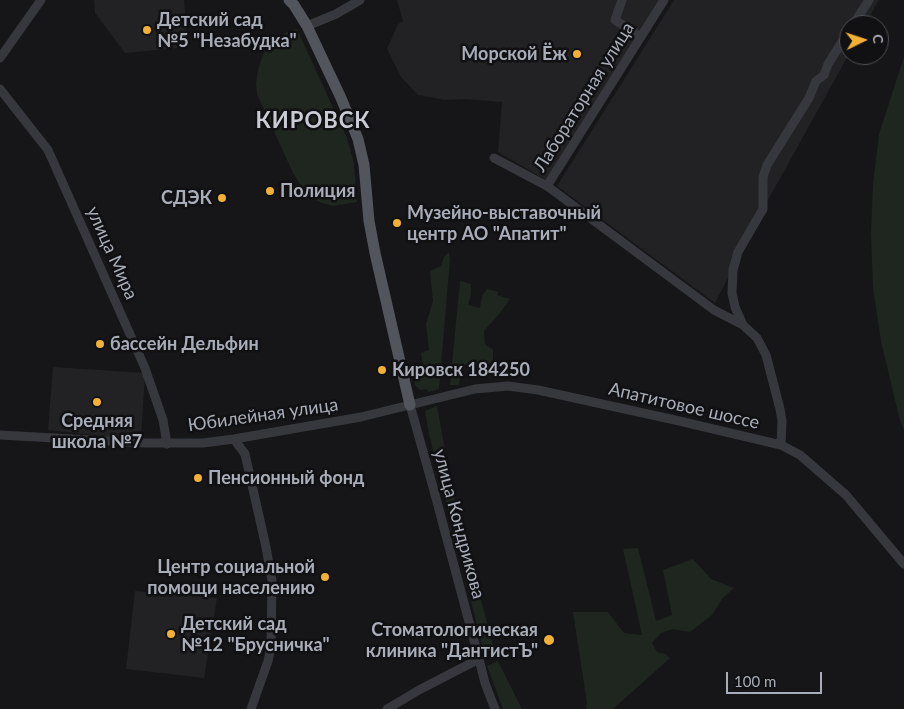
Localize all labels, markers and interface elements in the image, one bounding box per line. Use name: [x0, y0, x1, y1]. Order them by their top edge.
place label: Детский сад №5 "Незабудка": [157, 9, 297, 52]
north arrow: [839, 15, 889, 65]
street label: Лабораторная улица: [529, 18, 639, 176]
marker: Детский сад №5 "Незабудка": [141, 24, 153, 36]
text: С: [870, 34, 887, 44]
place label: Морской Ёж: [461, 43, 567, 65]
marker: Морской Ёж: [571, 48, 583, 60]
district label: КИРОВСК: [255, 108, 371, 134]
place label: Полиция: [280, 180, 355, 202]
marker: Полиция: [264, 185, 276, 197]
place label: СДЭК: [161, 187, 212, 209]
marker: СДЭК: [216, 192, 228, 204]
place label: Музейно-выставочный центр АО "Апатит": [407, 202, 601, 244]
street label: улица Мира: [82, 203, 142, 303]
marker: Музейно-выставочный центр АО "Апатит": [391, 217, 403, 229]
place label: бассейн Дельфин: [110, 333, 259, 355]
marker: бассейн Дельфин: [94, 338, 106, 350]
place label: Кировск 184250: [392, 359, 530, 381]
marker: Кировск 184250: [376, 364, 388, 376]
street label: Апатитовое шоссе: [607, 378, 761, 434]
street label: Юбилейная улица: [186, 394, 340, 436]
marker: Средняя школа №7: [91, 396, 103, 408]
place label: Средняя школа №7: [52, 410, 142, 452]
street label: улица Кондрикова: [429, 447, 489, 601]
place label: Пенсионный фонд: [208, 467, 364, 489]
marker: Пенсионный фонд: [192, 472, 204, 484]
place label: Центр социальной помощи населению: [147, 556, 315, 598]
marker: Центр социальной помощи населению: [319, 571, 331, 583]
place label: Детский сад №12 "Брусничка": [181, 613, 330, 656]
place label: Стоматологическая клиника "ДантистЪ": [366, 619, 538, 662]
marker: Детский сад №12 "Брусничка": [165, 628, 177, 640]
marker: Стоматологическая клиника "ДантистЪ": [542, 633, 556, 647]
scale bar: [729, 662, 825, 694]
text: 100 m: [734, 672, 776, 690]

